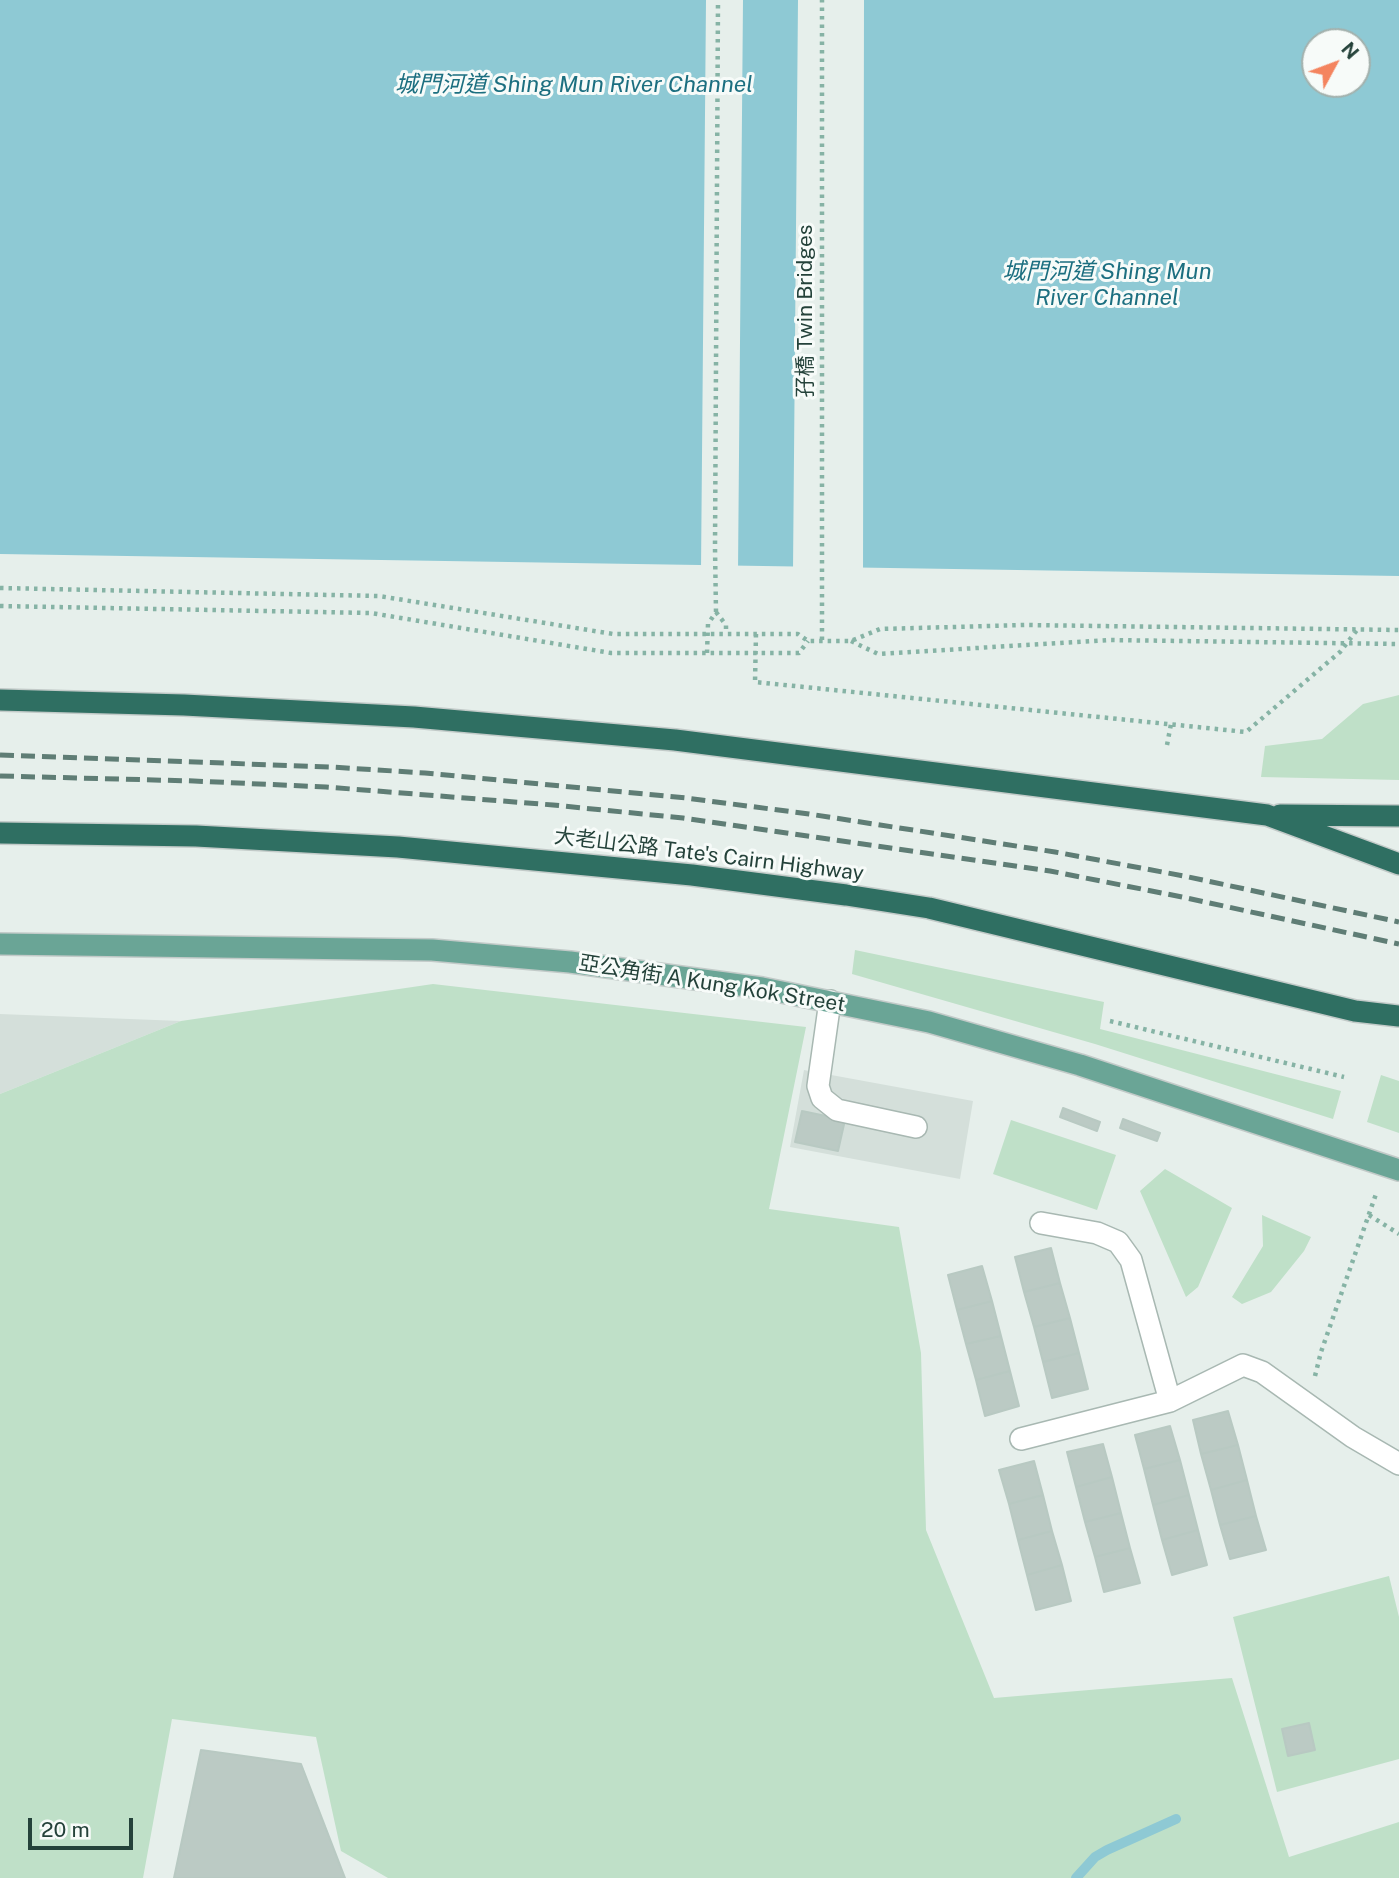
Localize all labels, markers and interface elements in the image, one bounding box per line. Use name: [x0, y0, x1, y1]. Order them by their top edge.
north arrow: [1301, 28, 1371, 98]
text: N: [1337, 38, 1364, 63]
water label: 城門河道 Shing Mun River Channel: [395, 71, 753, 99]
street label: 孖橋 Twin Bridges: [793, 225, 819, 397]
water label: 城門河道 Shing Mun River Channel: [1003, 258, 1211, 312]
street label: 大老山公路 Tate's Cairn Highway: [553, 824, 865, 886]
street label: 亞公角街 A Kung Kok Street: [577, 950, 847, 1018]
scale bar: [32, 1804, 136, 1848]
text: 20 m: [41, 1817, 90, 1842]

